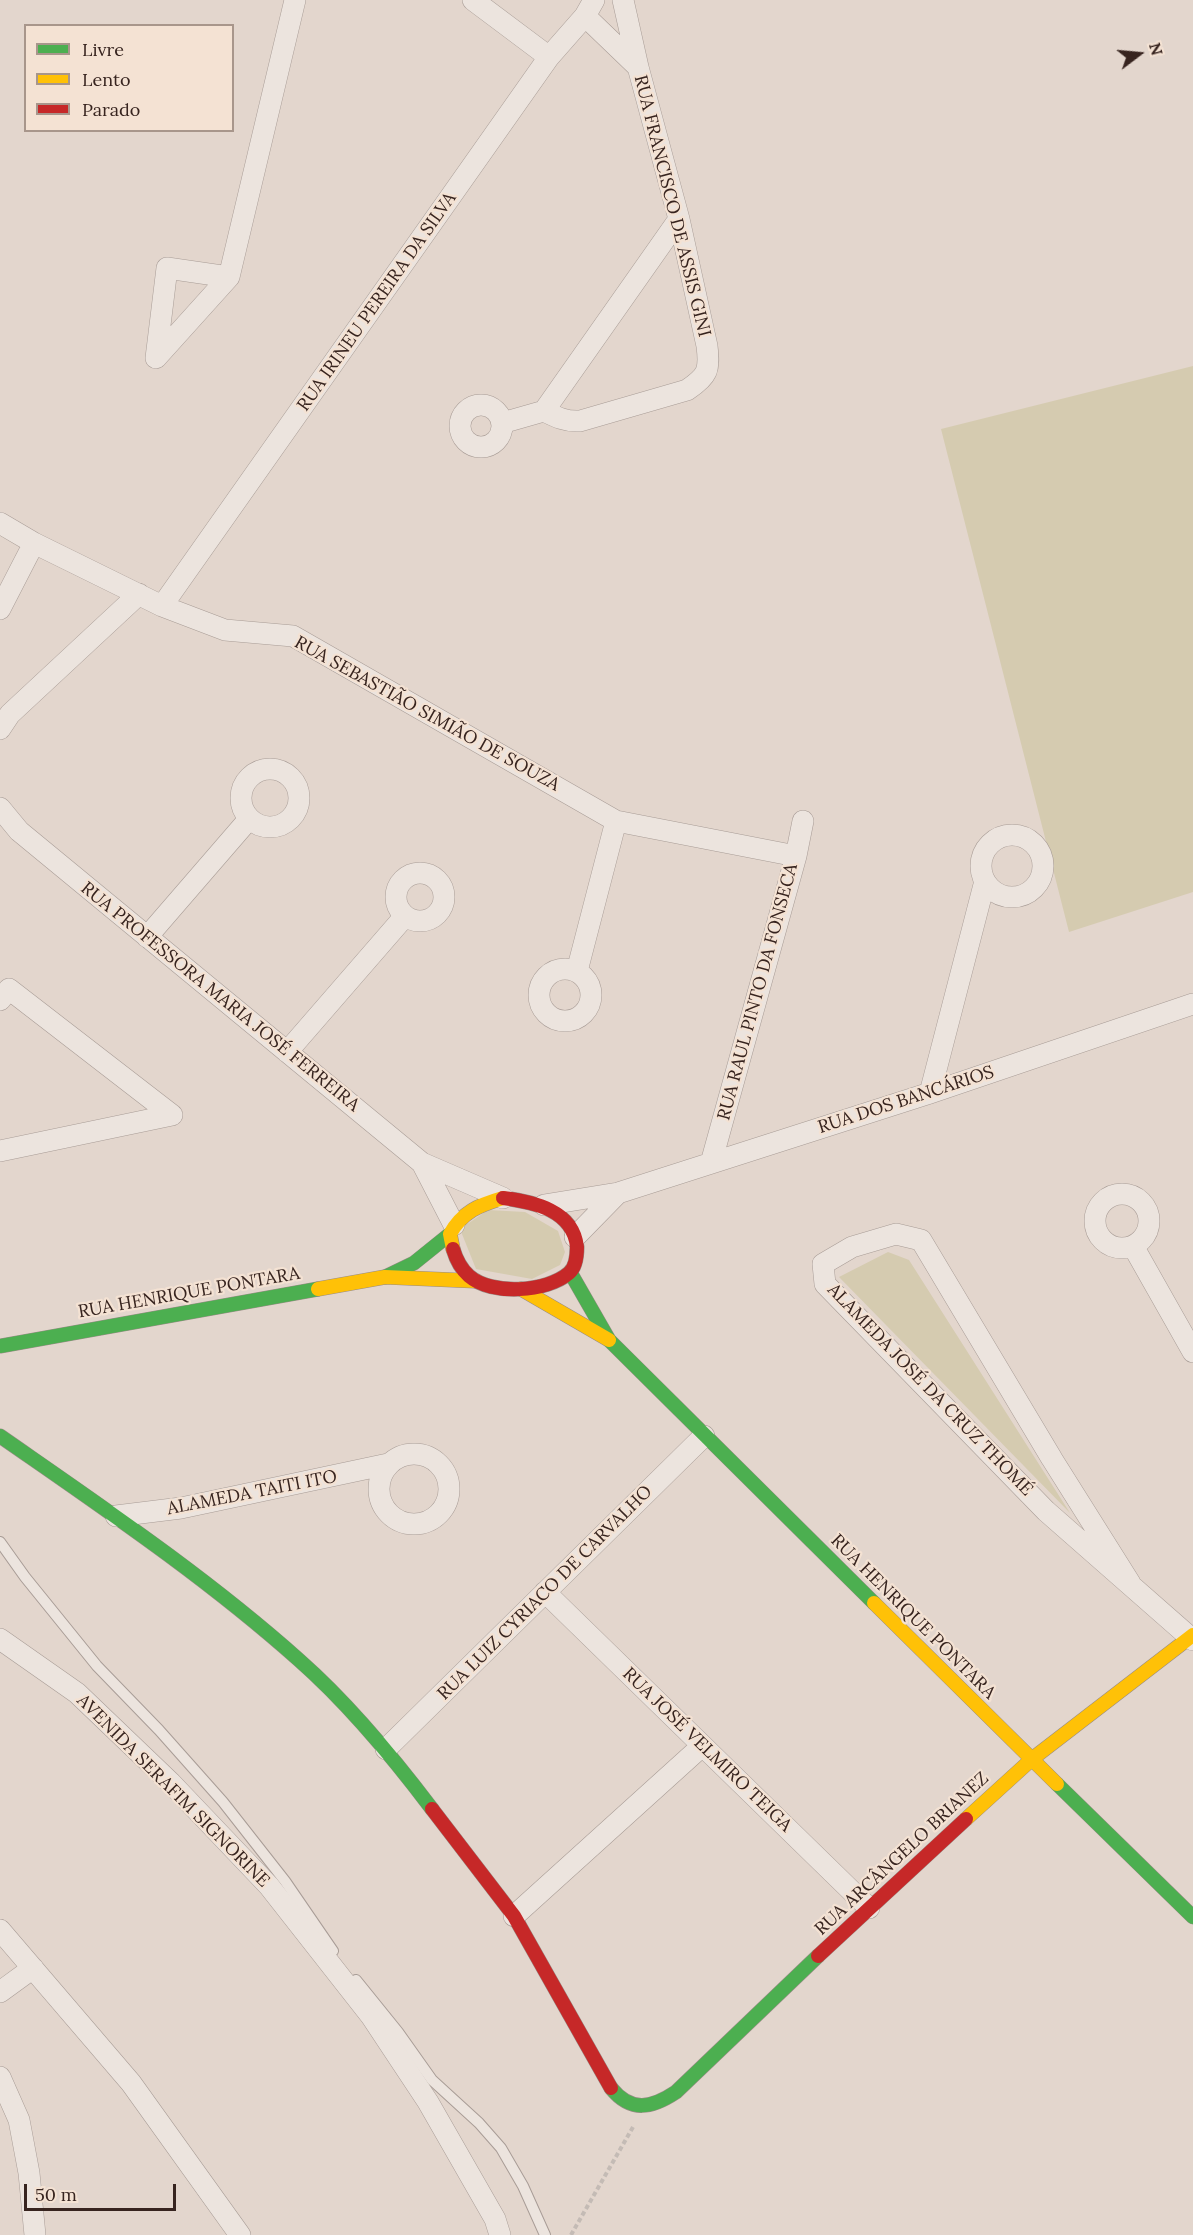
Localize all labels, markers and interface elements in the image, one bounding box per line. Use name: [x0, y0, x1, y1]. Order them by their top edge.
legend: [24, 24, 234, 132]
north arrow: [1109, 24, 1169, 84]
text: Livre: [82, 38, 124, 61]
text: N: [1145, 40, 1168, 58]
text: Lento: [82, 68, 130, 91]
street label: RUA FRANCISCO DE ASSIS GINI: [629, 73, 715, 339]
text: Parado: [82, 98, 140, 121]
street label: RUA IRINEU PEREIRA DA SILVA: [293, 188, 461, 416]
street label: RUA SEBASTIÃO SIMIÃO DE SOUZA: [291, 632, 563, 796]
street label: RUA RAUL PINTO DA FONSECA: [713, 861, 803, 1123]
street label: RUA PROFESSORA MARIA JOSÉ FERREIRA: [76, 878, 364, 1116]
street label: RUA DOS BANCÁRIOS: [815, 1061, 997, 1139]
street label: RUA HENRIQUE PONTARA: [76, 1263, 302, 1323]
street label: ALAMEDA JOSÉ DA CRUZ THOMÉ: [823, 1279, 1037, 1501]
street label: ALAMEDA TAITI ITO: [165, 1466, 339, 1520]
street label: RUA LUIZ CYRIACO DE CARVALHO: [433, 1481, 657, 1705]
street label: RUA HENRIQUE PONTARA: [826, 1530, 1000, 1704]
street label: RUA JOSÉ VELMIRO TEIGA: [618, 1663, 796, 1837]
street label: AVENIDA SERAFIM SIGNORINE: [72, 1690, 274, 1892]
street label: RUA ARCÂNGELO BRIANEZ: [811, 1768, 993, 1940]
scale bar: [27, 2172, 178, 2210]
text: 50 m: [35, 2183, 77, 2206]

